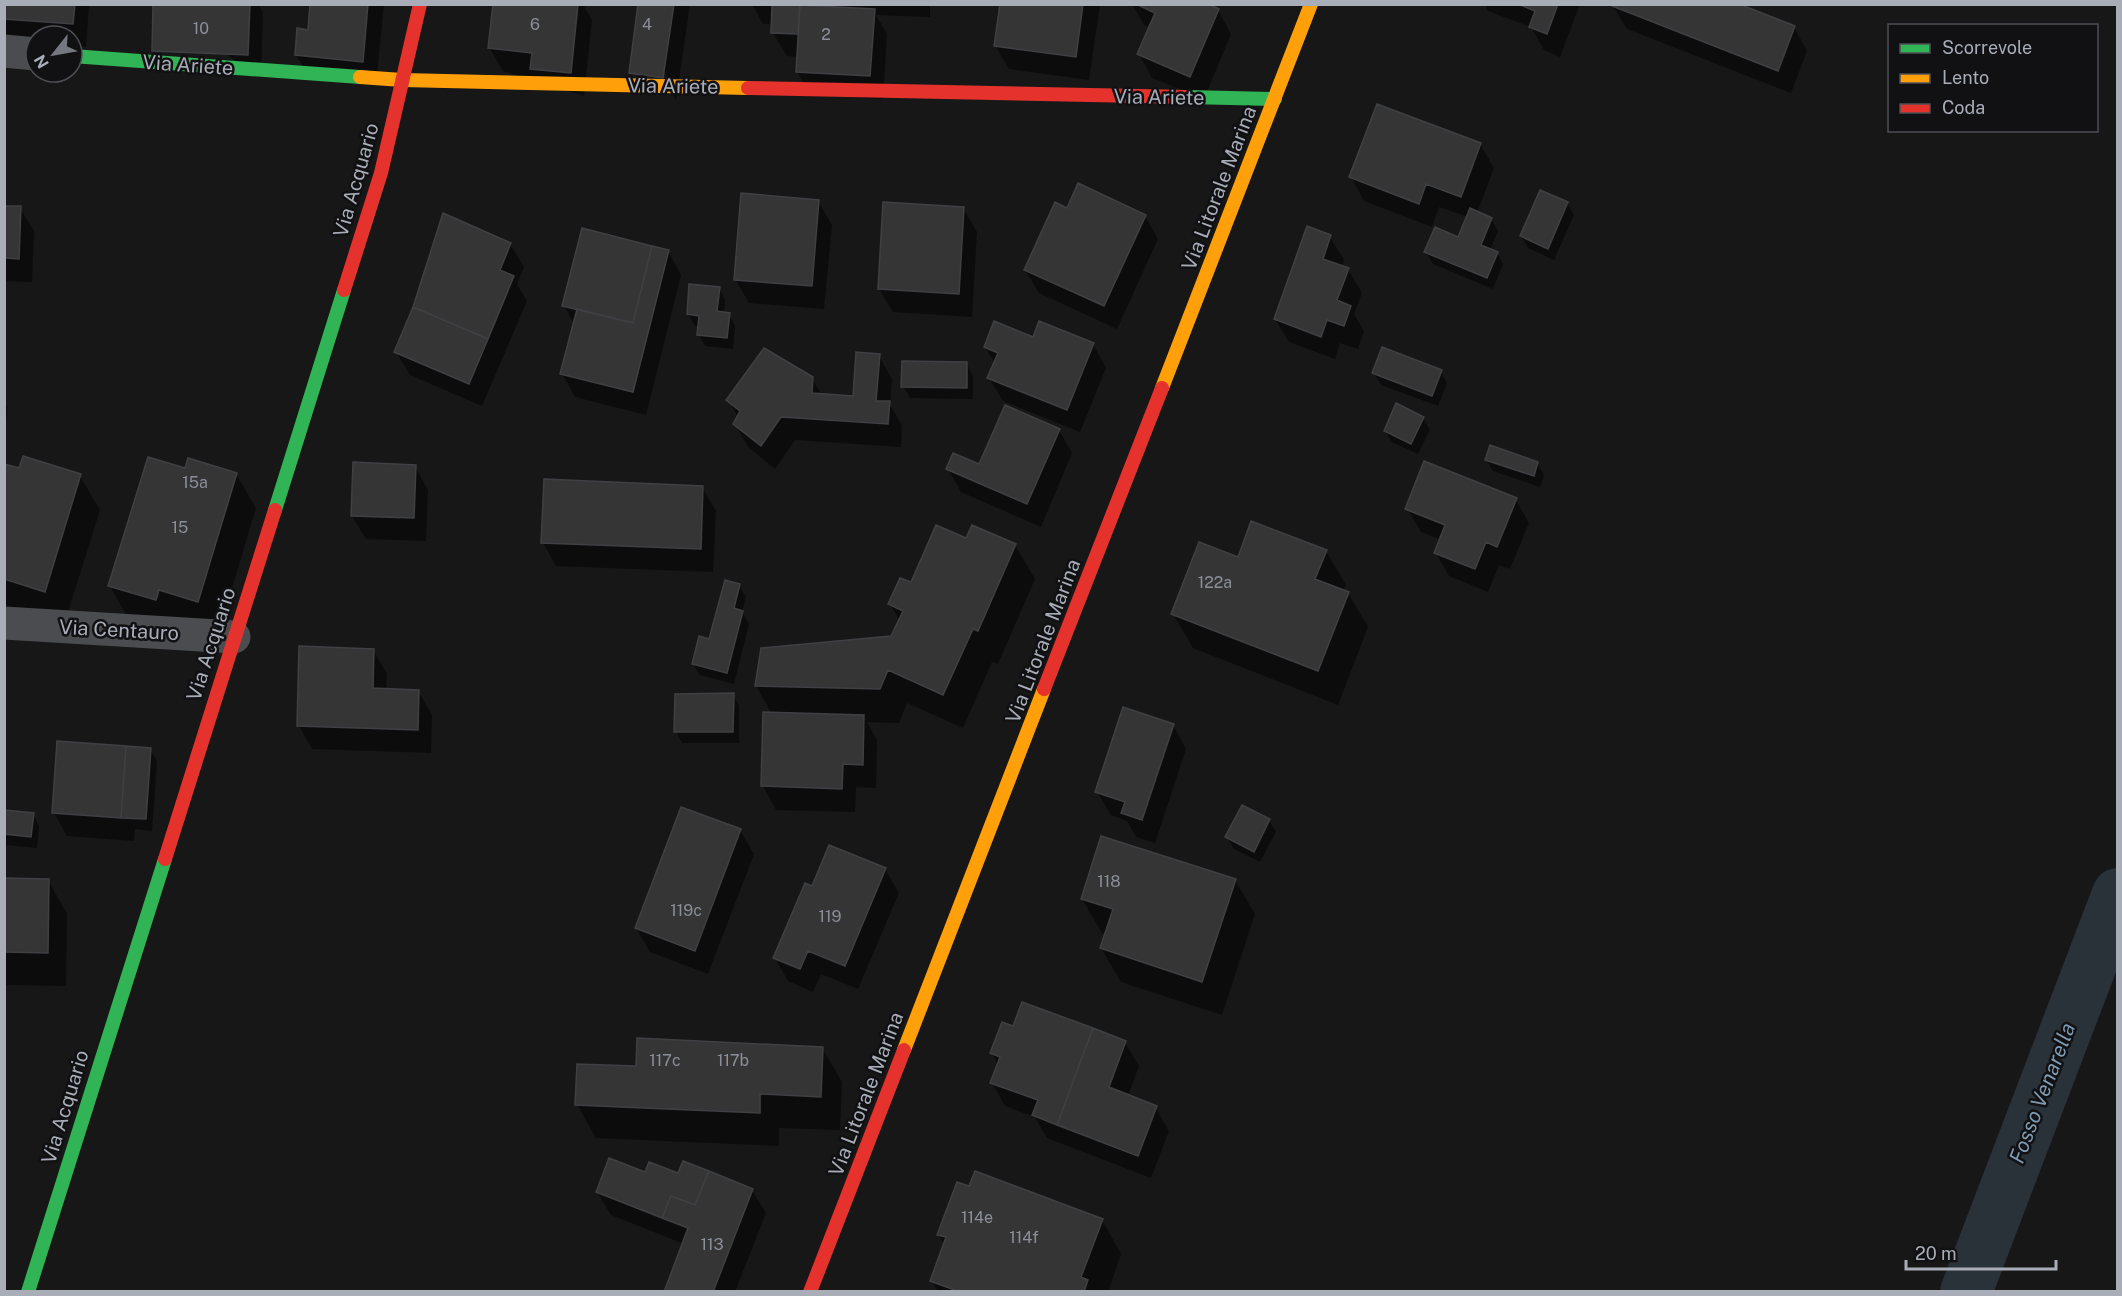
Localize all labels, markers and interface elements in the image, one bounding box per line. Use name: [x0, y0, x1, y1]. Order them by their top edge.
house number: 6: [530, 15, 540, 34]
house number: 4: [642, 15, 652, 34]
house number: 10: [193, 19, 209, 38]
north arrow: [24, 24, 84, 84]
legend: [1888, 24, 2098, 132]
house number: 2: [821, 25, 831, 44]
text: Scorrevole: [1942, 37, 2032, 58]
street label: Via Ariete: [142, 50, 234, 80]
text: N: [30, 51, 53, 72]
text: Lento: [1942, 67, 1989, 88]
street label: Via Ariete: [627, 73, 719, 99]
street label: Via Ariete: [1113, 84, 1205, 110]
text: Coda: [1942, 97, 1985, 118]
street label: Via Litorale Marina: [1177, 102, 1261, 274]
street label: Via Acquario: [328, 120, 384, 240]
house number: 15a: [182, 473, 208, 492]
house number: 15: [172, 518, 188, 537]
street label: Via Litorale Marina: [1001, 555, 1085, 727]
house number: 122a: [1198, 573, 1232, 592]
street label: Via Acquario: [181, 584, 241, 704]
street label: Via Centauro: [58, 615, 180, 645]
house number: 118: [1097, 872, 1121, 891]
house number: 119c: [670, 901, 702, 920]
house number: 119: [818, 907, 842, 926]
street label: Via Litorale Marina: [824, 1008, 908, 1180]
water label: Fosso Venarella: [2004, 1019, 2080, 1167]
street label: Via Acquario: [36, 1047, 94, 1167]
house number: 117c: [649, 1051, 681, 1070]
house number: 117b: [717, 1051, 749, 1070]
house number: 114e: [961, 1208, 993, 1227]
house number: 114f: [1009, 1228, 1039, 1247]
scale bar: [1906, 1233, 2056, 1271]
house number: 113: [700, 1235, 724, 1254]
text: 20 m: [1915, 1243, 1957, 1264]

